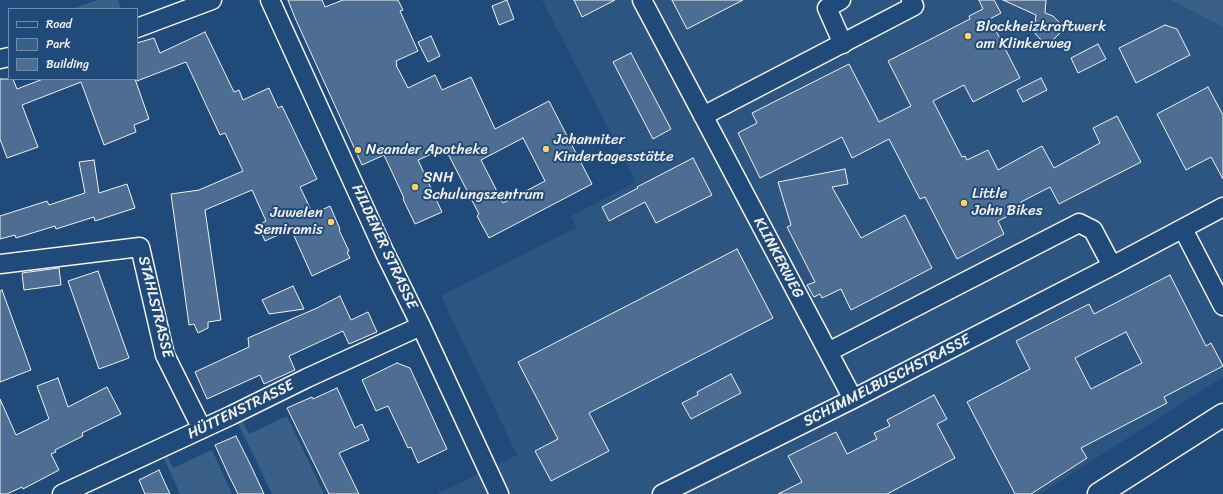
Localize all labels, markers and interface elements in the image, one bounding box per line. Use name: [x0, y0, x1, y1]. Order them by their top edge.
legend: [8, 8, 138, 80]
text: Road: [46, 13, 72, 35]
place label: Blockheizkraftwerk am Klinkerweg: [976, 18, 1106, 53]
marker: Blockheizkraftwerk am Klinkerweg: [963, 31, 973, 41]
text: Park: [46, 33, 71, 55]
text: Building: [46, 53, 89, 75]
place label: Johanniter Kindertagesstätte: [554, 131, 674, 166]
place label: Neander Apotheke: [366, 141, 488, 159]
marker: Johanniter Kindertagesstätte: [541, 144, 551, 154]
marker: Neander Apotheke: [353, 145, 363, 155]
place label: SNH Schulungszentrum: [423, 169, 544, 204]
street label: HILDENER STRASSE: [347, 182, 421, 312]
marker: SNH Schulungszentrum: [410, 182, 420, 192]
place label: Little John Bikes: [972, 185, 1043, 220]
marker: Little John Bikes: [959, 198, 969, 208]
place label: Juwelen Semiramis: [254, 204, 323, 239]
street label: KLINKERWEG: [749, 215, 807, 301]
marker: Juwelen Semiramis: [326, 217, 336, 227]
street label: STAHLSTRASSE: [134, 254, 176, 360]
street label: SCHIMMELBUSCHSTRASSE: [800, 331, 974, 431]
street label: HÜTTENSTRASSE: [185, 376, 297, 444]

